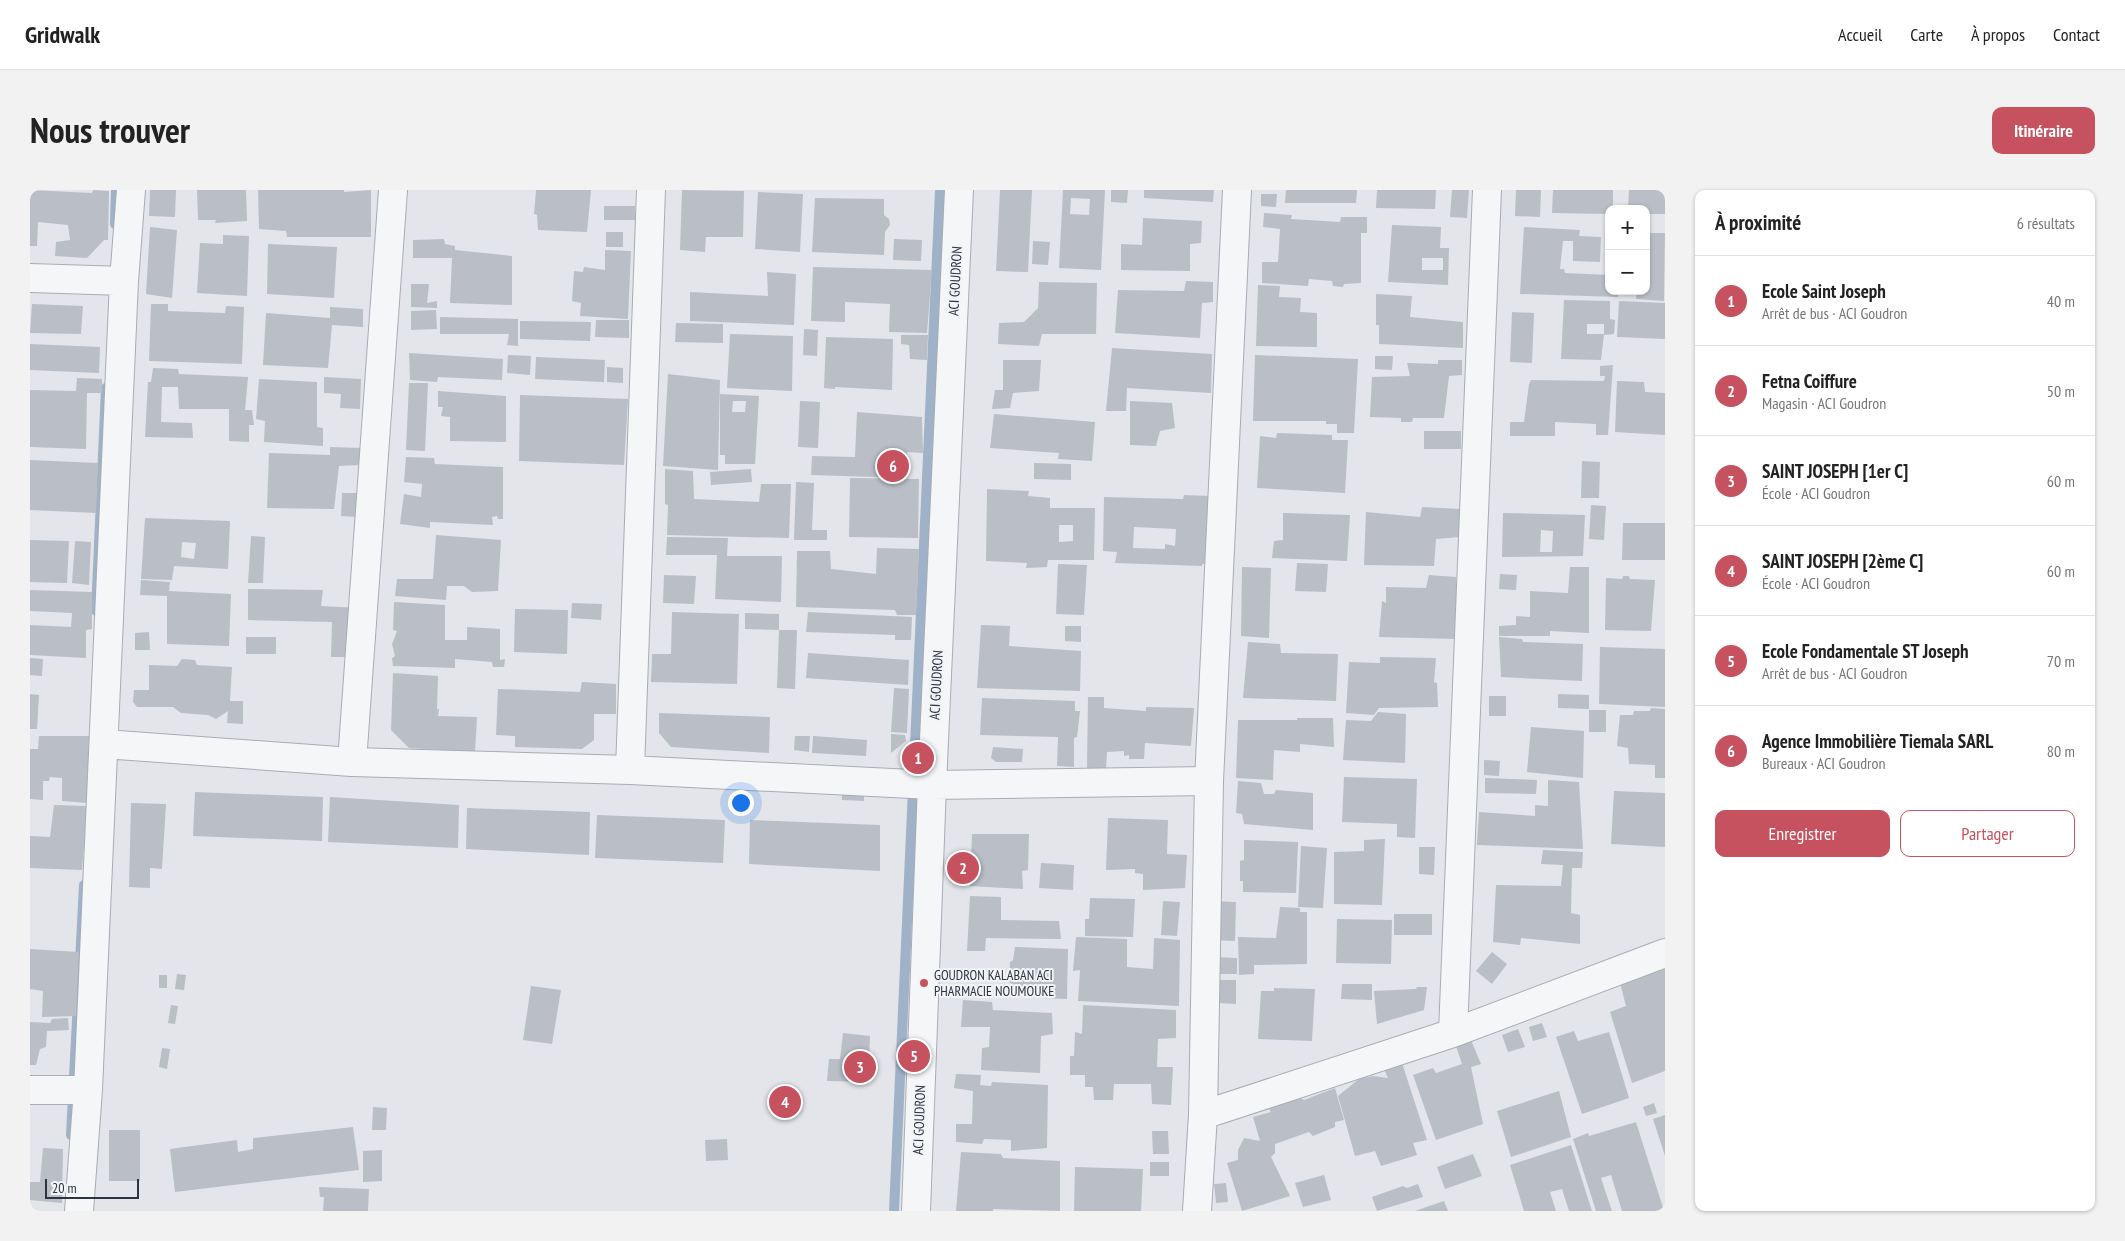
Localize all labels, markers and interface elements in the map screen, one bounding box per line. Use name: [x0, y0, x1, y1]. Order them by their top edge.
text: Gridwalk: [25, 19, 100, 50]
text: Accueil: [1838, 23, 1882, 46]
text: Carte: [1910, 23, 1943, 46]
text: À propos: [1971, 23, 2025, 46]
text: Contact: [2053, 23, 2100, 46]
text: Nous trouver: [30, 107, 190, 153]
button: Itinéraire: [1992, 107, 2095, 154]
map controls: [1605, 205, 1650, 295]
button: +: [1605, 205, 1650, 250]
text: À proximité: [1715, 209, 1801, 236]
text: 6 résultats: [2017, 213, 2075, 233]
street label: ACI GOUDRON: [944, 246, 966, 316]
button: −: [1605, 250, 1650, 295]
text: Ecole Saint Joseph: [1762, 279, 1886, 303]
text: 1: [1727, 291, 1735, 311]
text: 40 m: [2047, 291, 2075, 311]
text: Arrêt de bus · ACI Goudron: [1762, 303, 1907, 323]
text: Fetna Coiffure: [1762, 369, 1857, 393]
text: 2: [1727, 381, 1735, 401]
text: 50 m: [2047, 381, 2075, 401]
text: Magasin · ACI Goudron: [1762, 393, 1886, 413]
pin: 6: [877, 447, 909, 485]
text: SAINT JOSEPH [1er C]: [1762, 459, 1908, 483]
text: 3: [1727, 471, 1735, 491]
text: 60 m: [2047, 471, 2075, 491]
text: École · ACI Goudron: [1762, 483, 1870, 503]
text: SAINT JOSEPH [2ème C]: [1762, 549, 1923, 573]
text: 4: [1727, 561, 1735, 581]
text: 60 m: [2047, 561, 2075, 581]
text: École · ACI Goudron: [1762, 573, 1870, 593]
text: Ecole Fondamentale ST Joseph: [1762, 639, 1969, 663]
street label: ACI GOUDRON: [925, 650, 947, 720]
text: 5: [1727, 651, 1735, 671]
text: 70 m: [2047, 651, 2075, 671]
text: Arrêt de bus · ACI Goudron: [1762, 663, 1907, 683]
text: Agence Immobilière Tiemala SARL: [1762, 729, 1993, 753]
pin: 1: [902, 739, 934, 777]
text: 6: [1727, 741, 1735, 761]
text: 80 m: [2047, 741, 2075, 761]
text: Bureaux · ACI Goudron: [1762, 753, 1885, 773]
your location: [728, 790, 754, 816]
button: Enregistrer: [1715, 810, 1890, 857]
button: Partager: [1900, 810, 2075, 857]
pin: 2: [947, 849, 979, 887]
place label: GOUDRON KALABAN ACI PHARMACIE NOUMOUKE: [934, 966, 1054, 1000]
marker: GOUDRON KALABAN ACI PHARMACIE NOUMOUKE: [918, 977, 930, 989]
pin: 5: [898, 1037, 930, 1075]
pin: 3: [844, 1048, 876, 1086]
pin: 4: [769, 1083, 801, 1121]
street label: ACI GOUDRON: [909, 1085, 929, 1155]
scale bar: [45, 1176, 139, 1199]
text: 20 m: [52, 1179, 77, 1197]

